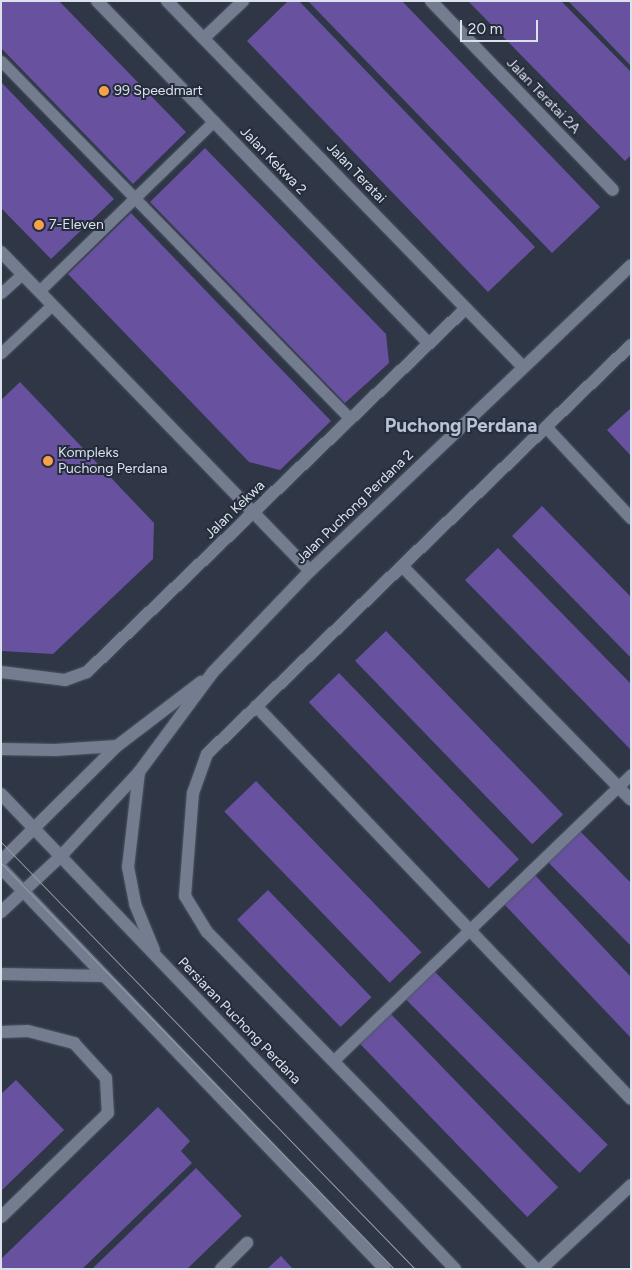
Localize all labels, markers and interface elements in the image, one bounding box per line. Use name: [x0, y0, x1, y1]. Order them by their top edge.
scale bar: [462, 10, 540, 42]
text: 20 m: [468, 20, 502, 38]
street label: Jalan Teratai 2A: [503, 55, 583, 137]
place label: 99 Speedmart: [114, 83, 203, 99]
marker: 99 Speedmart: [98, 85, 110, 97]
street label: Jalan Kekwa 2: [236, 124, 310, 198]
street label: Jalan Teratai: [323, 139, 389, 207]
place label: 7-Eleven: [49, 217, 104, 233]
marker: 7-Eleven: [33, 219, 45, 231]
district label: Puchong Perdana: [385, 415, 537, 437]
place label: Kompleks Puchong Perdana: [58, 445, 167, 478]
street label: Jalan Puchong Perdana 2: [293, 447, 417, 567]
marker: Kompleks Puchong Perdana: [42, 455, 54, 467]
street label: Jalan Kekwa: [202, 477, 268, 543]
street label: Persiaran Puchong Perdana: [174, 954, 304, 1088]

